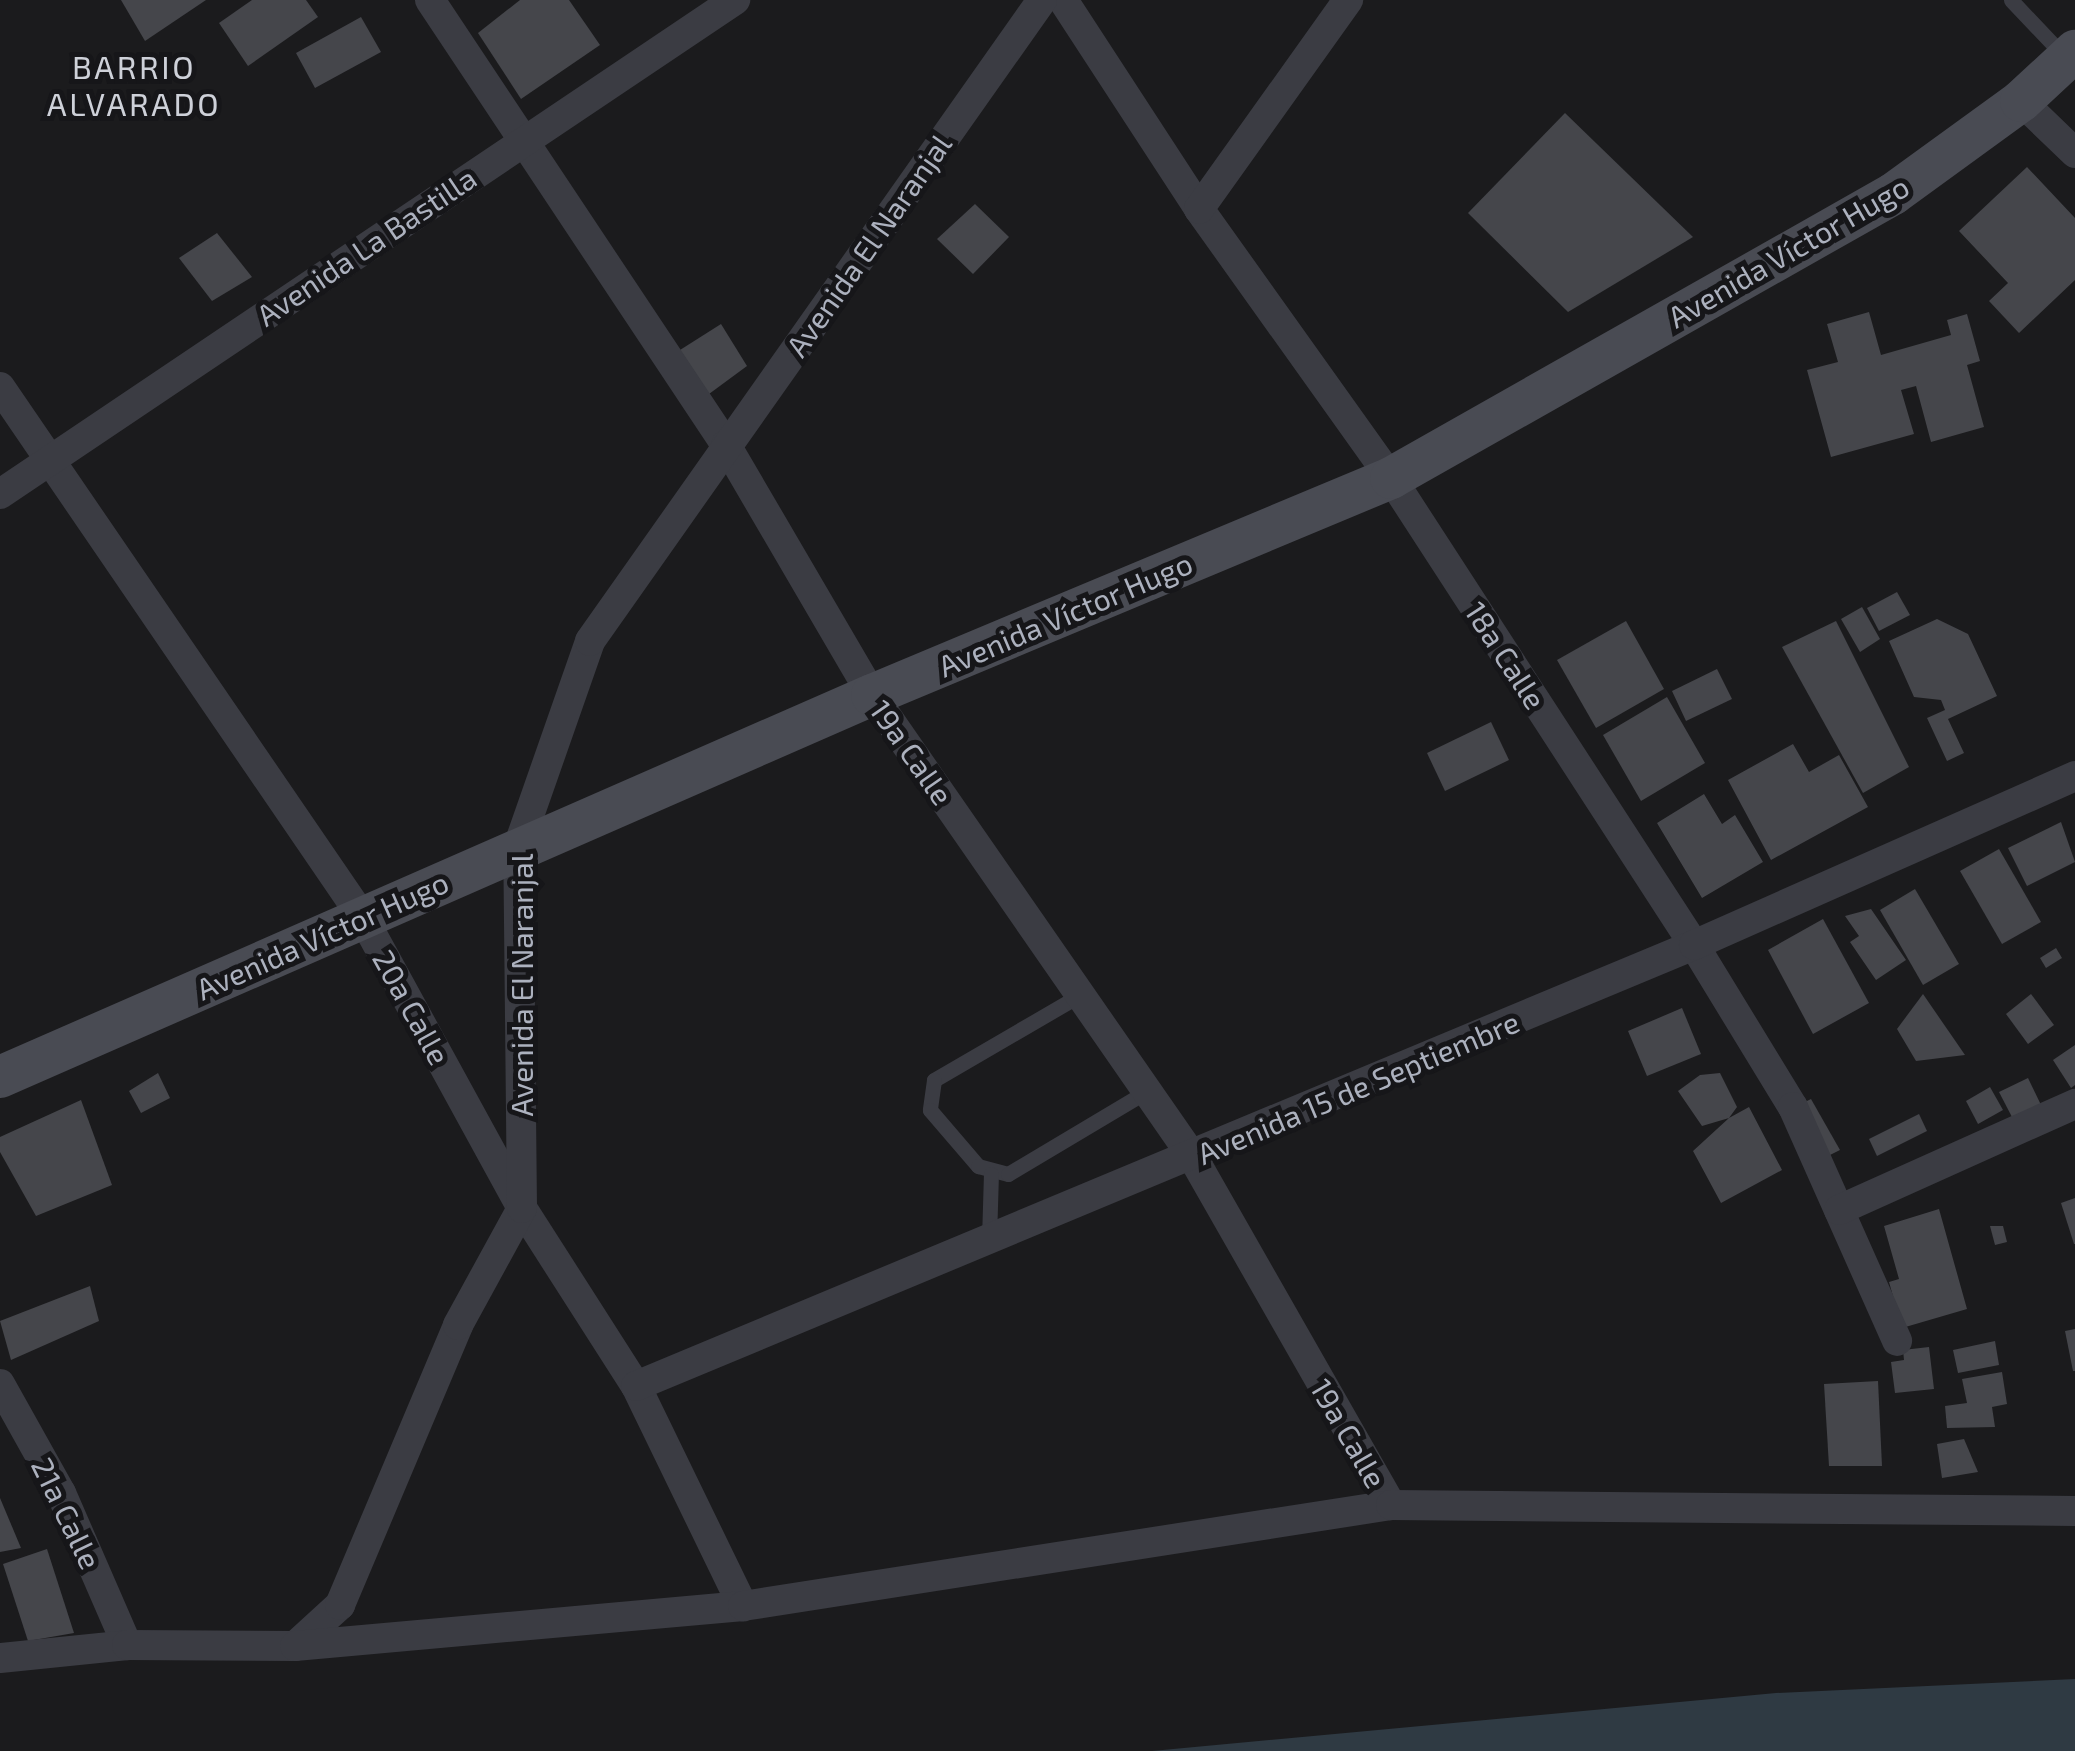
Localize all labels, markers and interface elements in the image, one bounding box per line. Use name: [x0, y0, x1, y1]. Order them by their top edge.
district label: BARRIO ALVARADO: [47, 48, 221, 123]
street label: Avenida El Naranjal: [778, 127, 958, 363]
street label: Avenida La Bastilla: [249, 159, 483, 333]
street label: Avenida Víctor Hugo: [1661, 167, 1915, 335]
street label: Avenida Víctor Hugo: [932, 544, 1198, 684]
street label: 18a Calle: [1458, 595, 1554, 715]
street label: 19a Calle: [863, 693, 961, 811]
street label: Avenida El Naranjal: [503, 853, 539, 1117]
street label: Avenida Víctor Hugo: [190, 863, 454, 1007]
street label: 20a Calle: [366, 943, 458, 1071]
street label: Avenida 15 de Septiembre: [1192, 1003, 1524, 1171]
street label: 19a Calle: [1303, 1372, 1395, 1494]
street label: 21a Calle: [25, 1451, 109, 1575]

